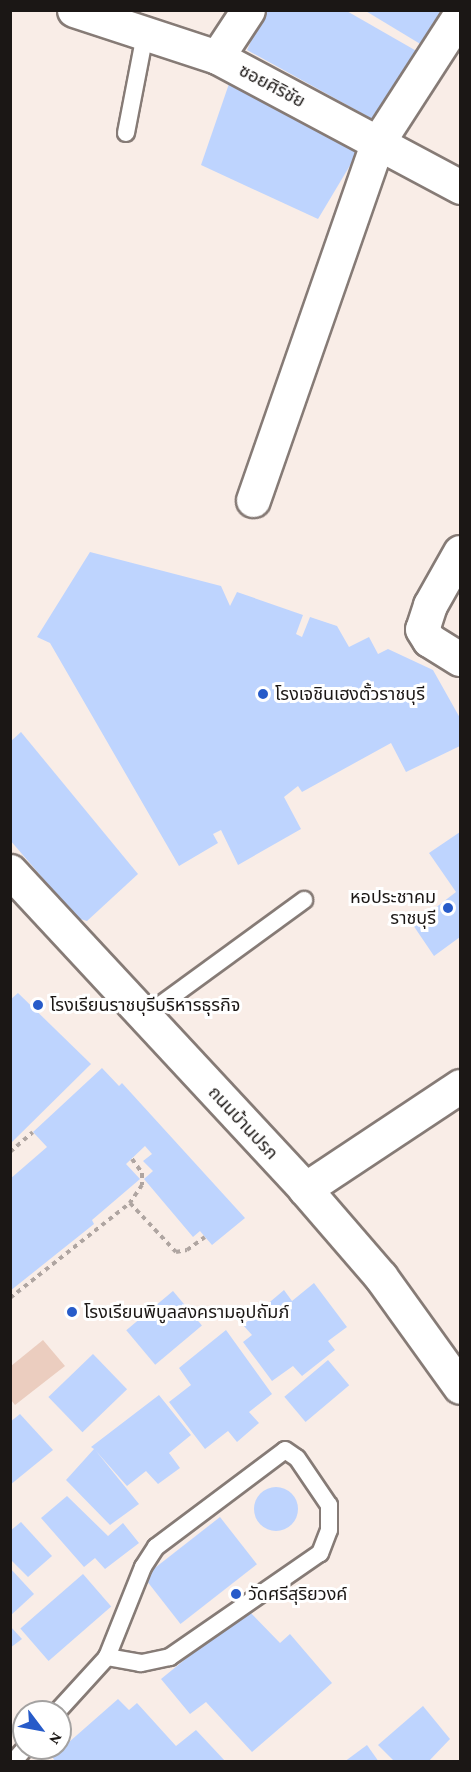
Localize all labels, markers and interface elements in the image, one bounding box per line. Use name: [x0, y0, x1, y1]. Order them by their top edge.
street label: ซอยศิริชัย: [235, 60, 309, 112]
place label: โรงเจชินเฮงตั้วราชบุรี: [275, 683, 425, 705]
marker: โรงเจชินเฮงตั้วราชบุรี: [256, 687, 270, 701]
place label: หอประชาคม ราชบุรี: [350, 887, 436, 930]
marker: หอประชาคม ราชบุรี: [441, 901, 455, 915]
place label: โรงเรียนราชบุรีบริหารธุรกิจ: [50, 994, 240, 1016]
marker: โรงเรียนราชบุรีบริหารธุรกิจ: [31, 998, 45, 1012]
street label: ถนนบ้านปรก: [204, 1082, 282, 1164]
place label: โรงเรียนพิบูลสงครามอุปถัมภ์: [84, 1301, 289, 1323]
marker: โรงเรียนพิบูลสงครามอุปถัมภ์: [65, 1305, 79, 1319]
place label: วัดศรีสุริยวงค์: [248, 1583, 347, 1605]
marker: วัดศรีสุริยวงค์: [229, 1587, 243, 1601]
north arrow: [12, 1700, 72, 1760]
text: N: [46, 1730, 66, 1748]

